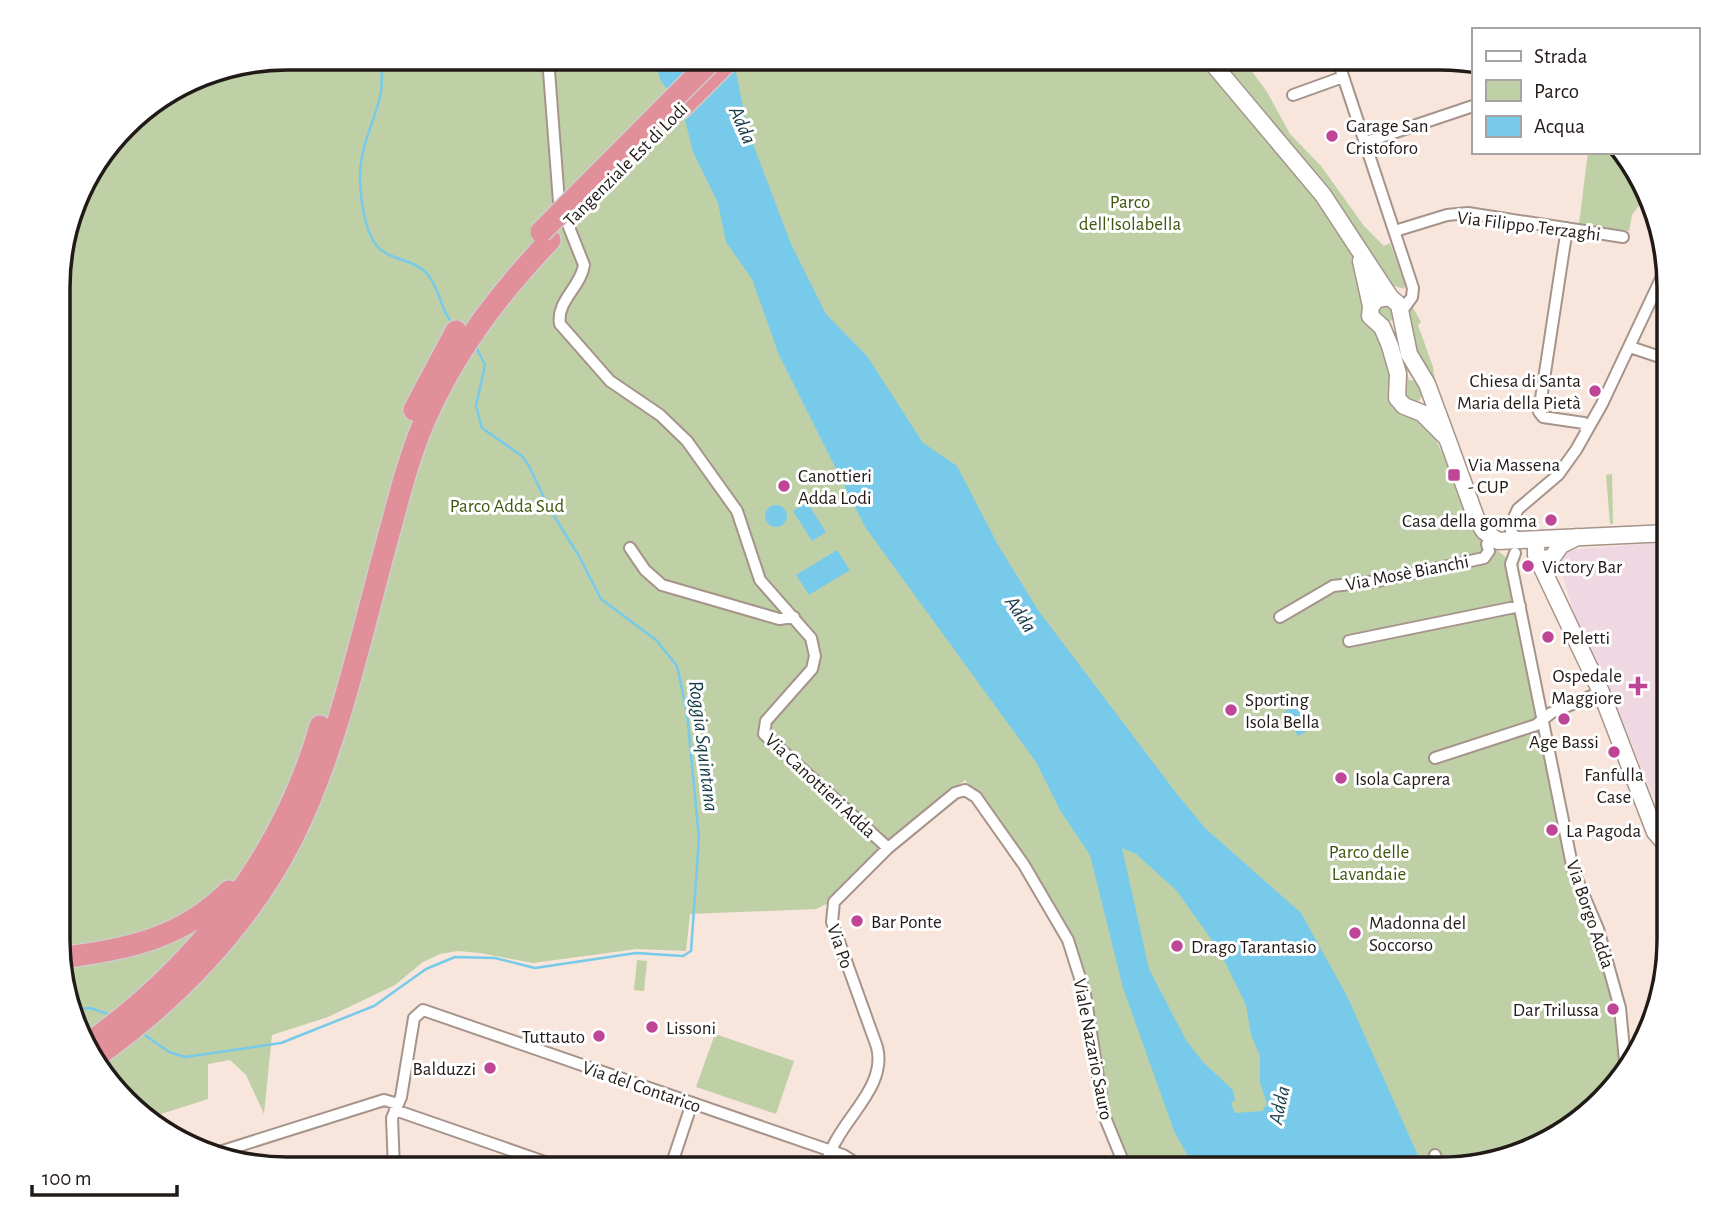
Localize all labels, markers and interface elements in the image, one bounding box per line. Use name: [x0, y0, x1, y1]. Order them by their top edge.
legend: [1472, 28, 1699, 154]
text: Strada: [1534, 46, 1588, 67]
text: Parco: [1534, 81, 1579, 102]
street label: Tangenziale Est di Lodi: [561, 100, 692, 231]
water label: Adda: [725, 102, 760, 147]
text: Acqua: [1534, 116, 1585, 137]
place label: Garage San Cristoforo: [1346, 117, 1429, 158]
marker: Garage San Cristoforo: [1324, 128, 1340, 144]
park label: Parco dell'Isolabella: [1079, 193, 1181, 234]
street label: Via Filippo Terzaghi: [1456, 208, 1602, 245]
place label: Chiesa di Santa Maria della Pietà: [1457, 372, 1581, 413]
marker: Chiesa di Santa Maria della Pietà: [1587, 383, 1603, 399]
place label: Via Massena - CUP: [1468, 456, 1560, 497]
place label: Canottieri Adda Lodi: [798, 467, 872, 508]
marker: Via Massena - CUP: [1446, 467, 1462, 483]
marker: Canottieri Adda Lodi: [776, 478, 792, 494]
park label: Parco Adda Sud: [450, 497, 564, 516]
place label: Casa della gomma: [1402, 512, 1537, 531]
marker: Casa della gomma: [1543, 512, 1559, 528]
street label: Via Mosè Bianchi: [1344, 552, 1470, 595]
marker: Victory Bar: [1520, 558, 1536, 574]
place label: Victory Bar: [1542, 558, 1622, 577]
water label: Adda: [1000, 591, 1040, 636]
marker: Peletti: [1540, 629, 1556, 645]
place label: Peletti: [1562, 629, 1610, 648]
place label: Ospedale Maggiore: [1551, 667, 1622, 708]
marker: Ospedale Maggiore: [1628, 676, 1648, 696]
water label: Roggia Squintana: [685, 679, 722, 813]
place label: Sporting Isola Bella: [1245, 691, 1320, 732]
marker: Sporting Isola Bella: [1223, 702, 1239, 718]
marker: Age Bassi: [1556, 711, 1572, 727]
street label: Via Canottieri Adda: [761, 730, 879, 842]
place label: Age Bassi: [1529, 733, 1599, 752]
marker: Fanfulla Case: [1606, 744, 1622, 760]
place label: Fanfulla Case: [1584, 766, 1644, 807]
marker: Isola Caprera: [1333, 770, 1349, 786]
place label: Isola Caprera: [1355, 770, 1451, 789]
marker: La Pagoda: [1544, 822, 1560, 838]
place label: La Pagoda: [1566, 822, 1641, 841]
park label: Parco delle Lavandaie: [1329, 843, 1409, 884]
street label: Via Borgo Adda: [1562, 858, 1617, 971]
marker: Bar Ponte: [849, 913, 865, 929]
place label: Bar Ponte: [871, 913, 942, 932]
place label: Madonna del Soccorso: [1369, 914, 1466, 955]
street label: Via Po: [823, 922, 856, 971]
marker: Madonna del Soccorso: [1347, 925, 1363, 941]
marker: Drago Tarantasio: [1169, 938, 1185, 954]
place label: Drago Tarantasio: [1191, 938, 1317, 957]
street label: Viale Nazario Sauro: [1069, 977, 1116, 1122]
place label: Dar Trilussa: [1513, 1001, 1599, 1020]
marker: Dar Trilussa: [1605, 1001, 1621, 1017]
marker: Lissoni: [644, 1019, 660, 1035]
place label: Lissoni: [666, 1019, 716, 1038]
place label: Tuttauto: [522, 1028, 585, 1047]
marker: Tuttauto: [591, 1028, 607, 1044]
street label: Via del Contarico: [580, 1058, 703, 1117]
place label: Balduzzi: [413, 1060, 476, 1079]
marker: Balduzzi: [482, 1060, 498, 1076]
water label: Adda: [1265, 1084, 1294, 1127]
scale bar: [32, 1154, 177, 1198]
text: 100 m: [42, 1168, 92, 1189]

